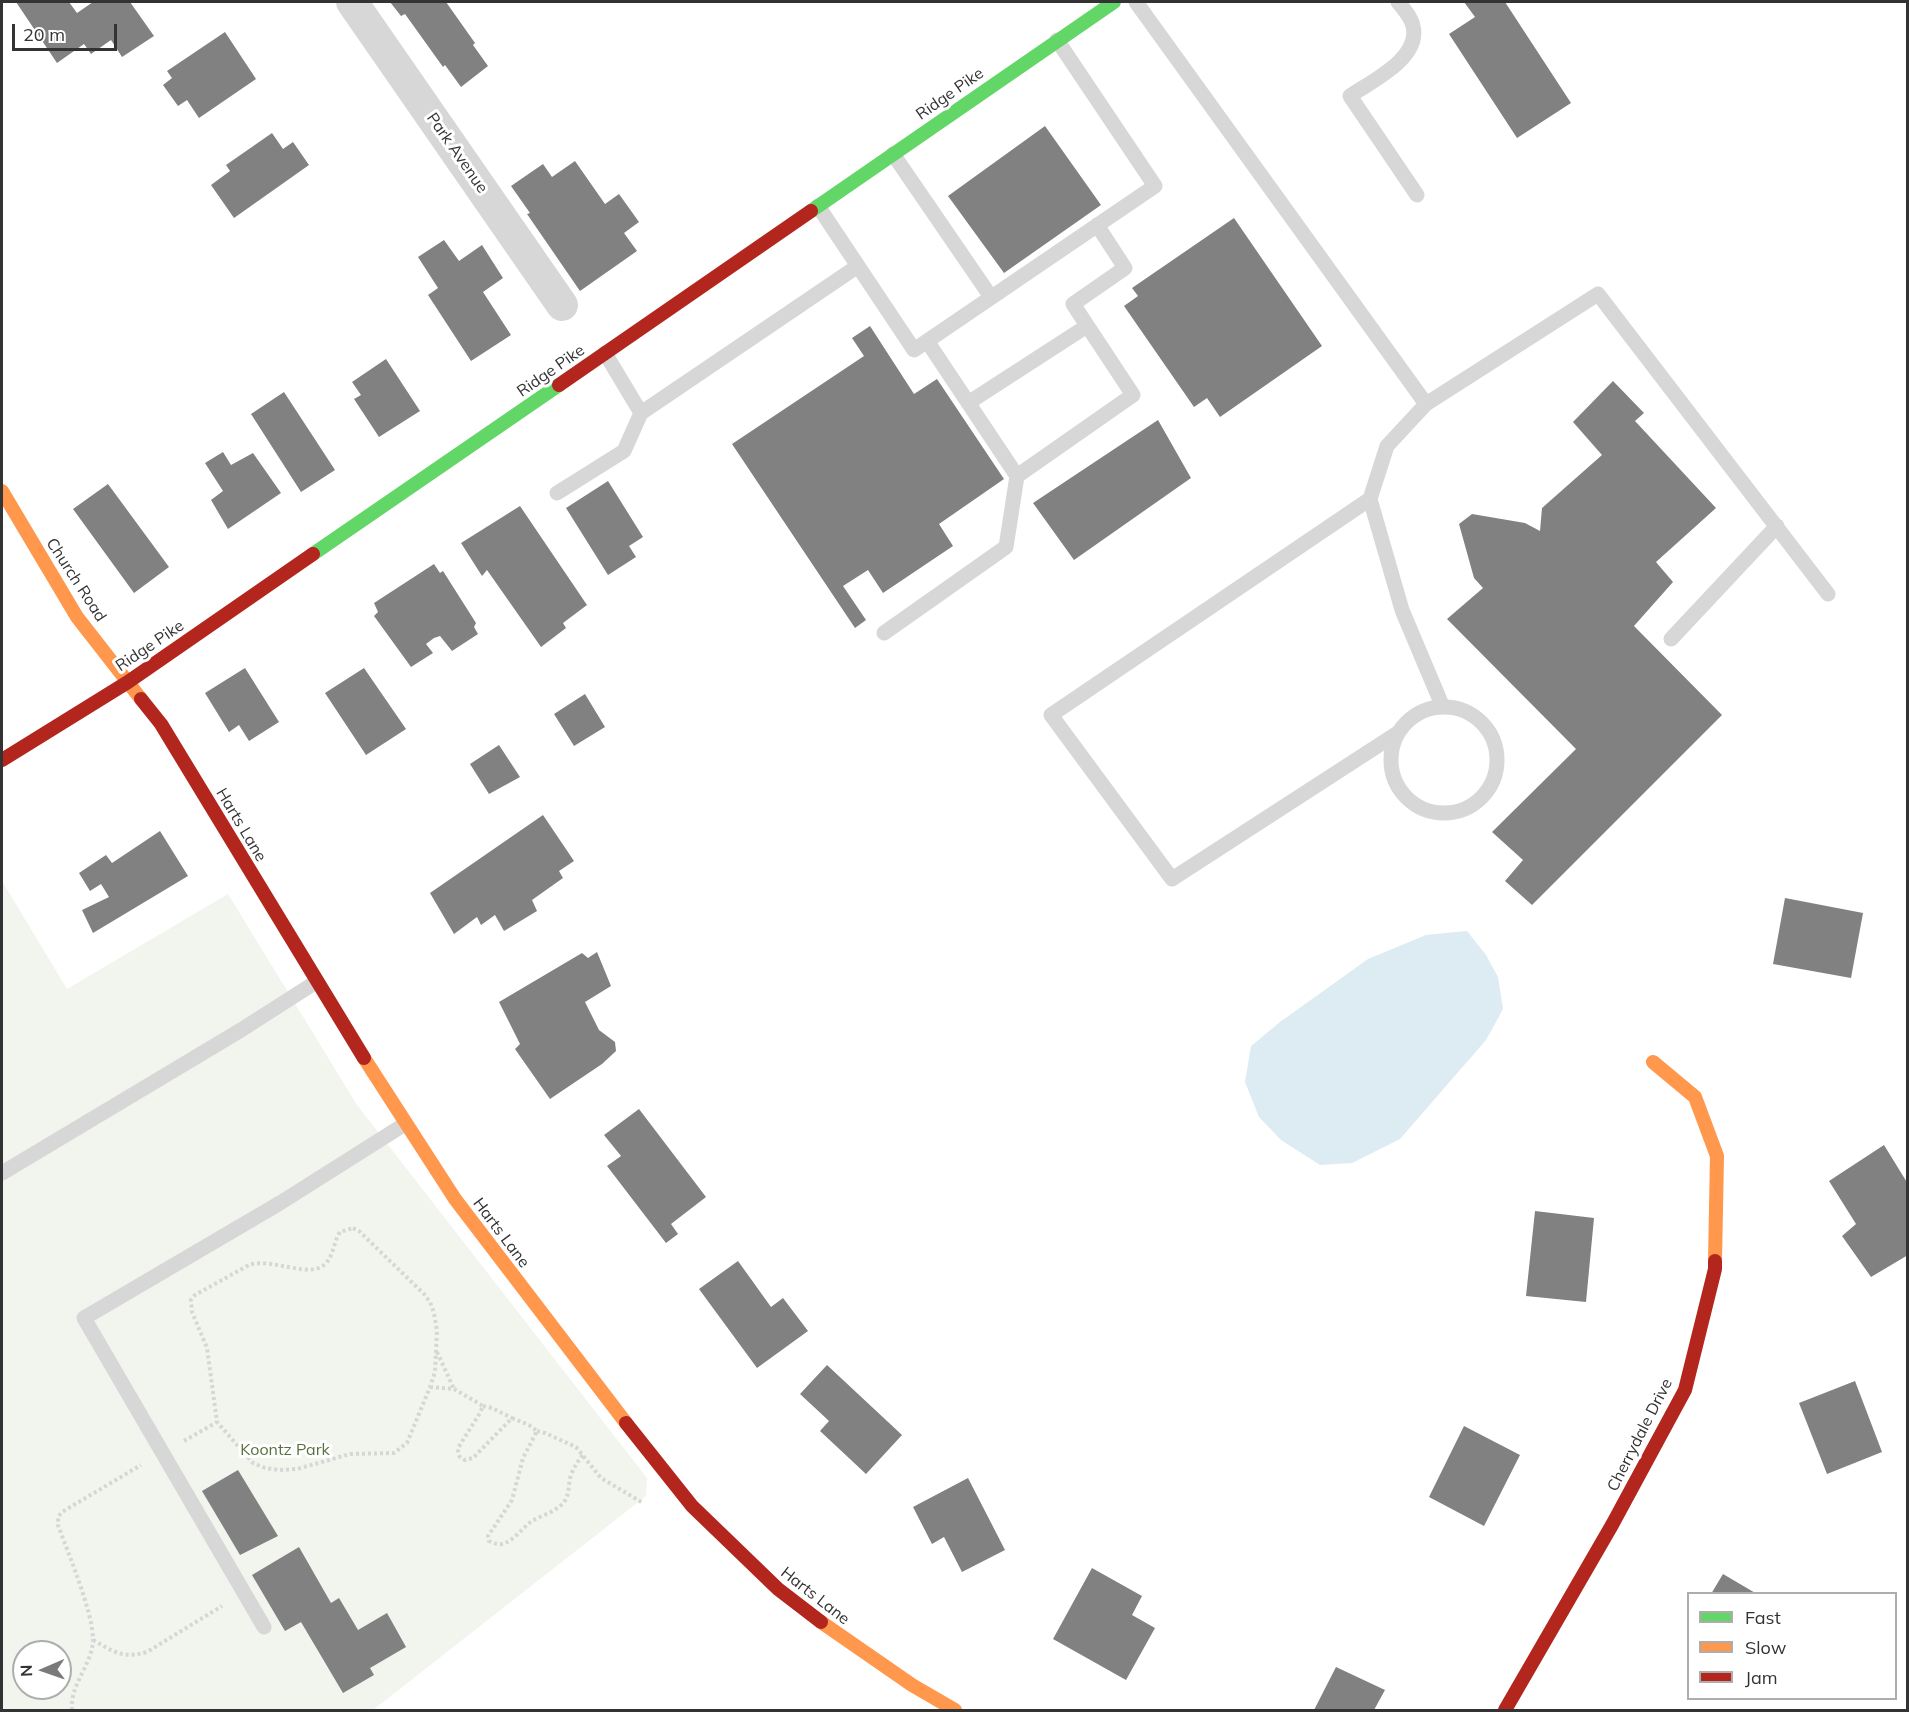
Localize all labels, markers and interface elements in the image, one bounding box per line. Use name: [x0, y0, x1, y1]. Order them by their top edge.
scale bar: [15, 12, 120, 50]
text: 20 m: [23, 23, 65, 46]
street label: Ridge Pike: [913, 64, 987, 124]
street label: Park Avenue: [422, 109, 492, 197]
street label: Ridge Pike: [514, 341, 588, 401]
street label: Church Road: [42, 535, 110, 625]
street label: Ridge Pike: [112, 616, 188, 676]
street label: Harts Lane: [212, 785, 270, 865]
street label: Harts Lane: [469, 1194, 533, 1272]
street label: Cherrydale Drive: [1603, 1375, 1677, 1495]
park label: Koontz Park: [240, 1440, 330, 1460]
street label: Harts Lane: [777, 1563, 853, 1629]
legend: [1687, 1592, 1897, 1700]
text: Fast: [1745, 1606, 1781, 1629]
text: Slow: [1745, 1636, 1786, 1659]
north arrow: [12, 1640, 72, 1700]
text: N: [16, 1664, 36, 1677]
text: Jam: [1745, 1666, 1778, 1689]

